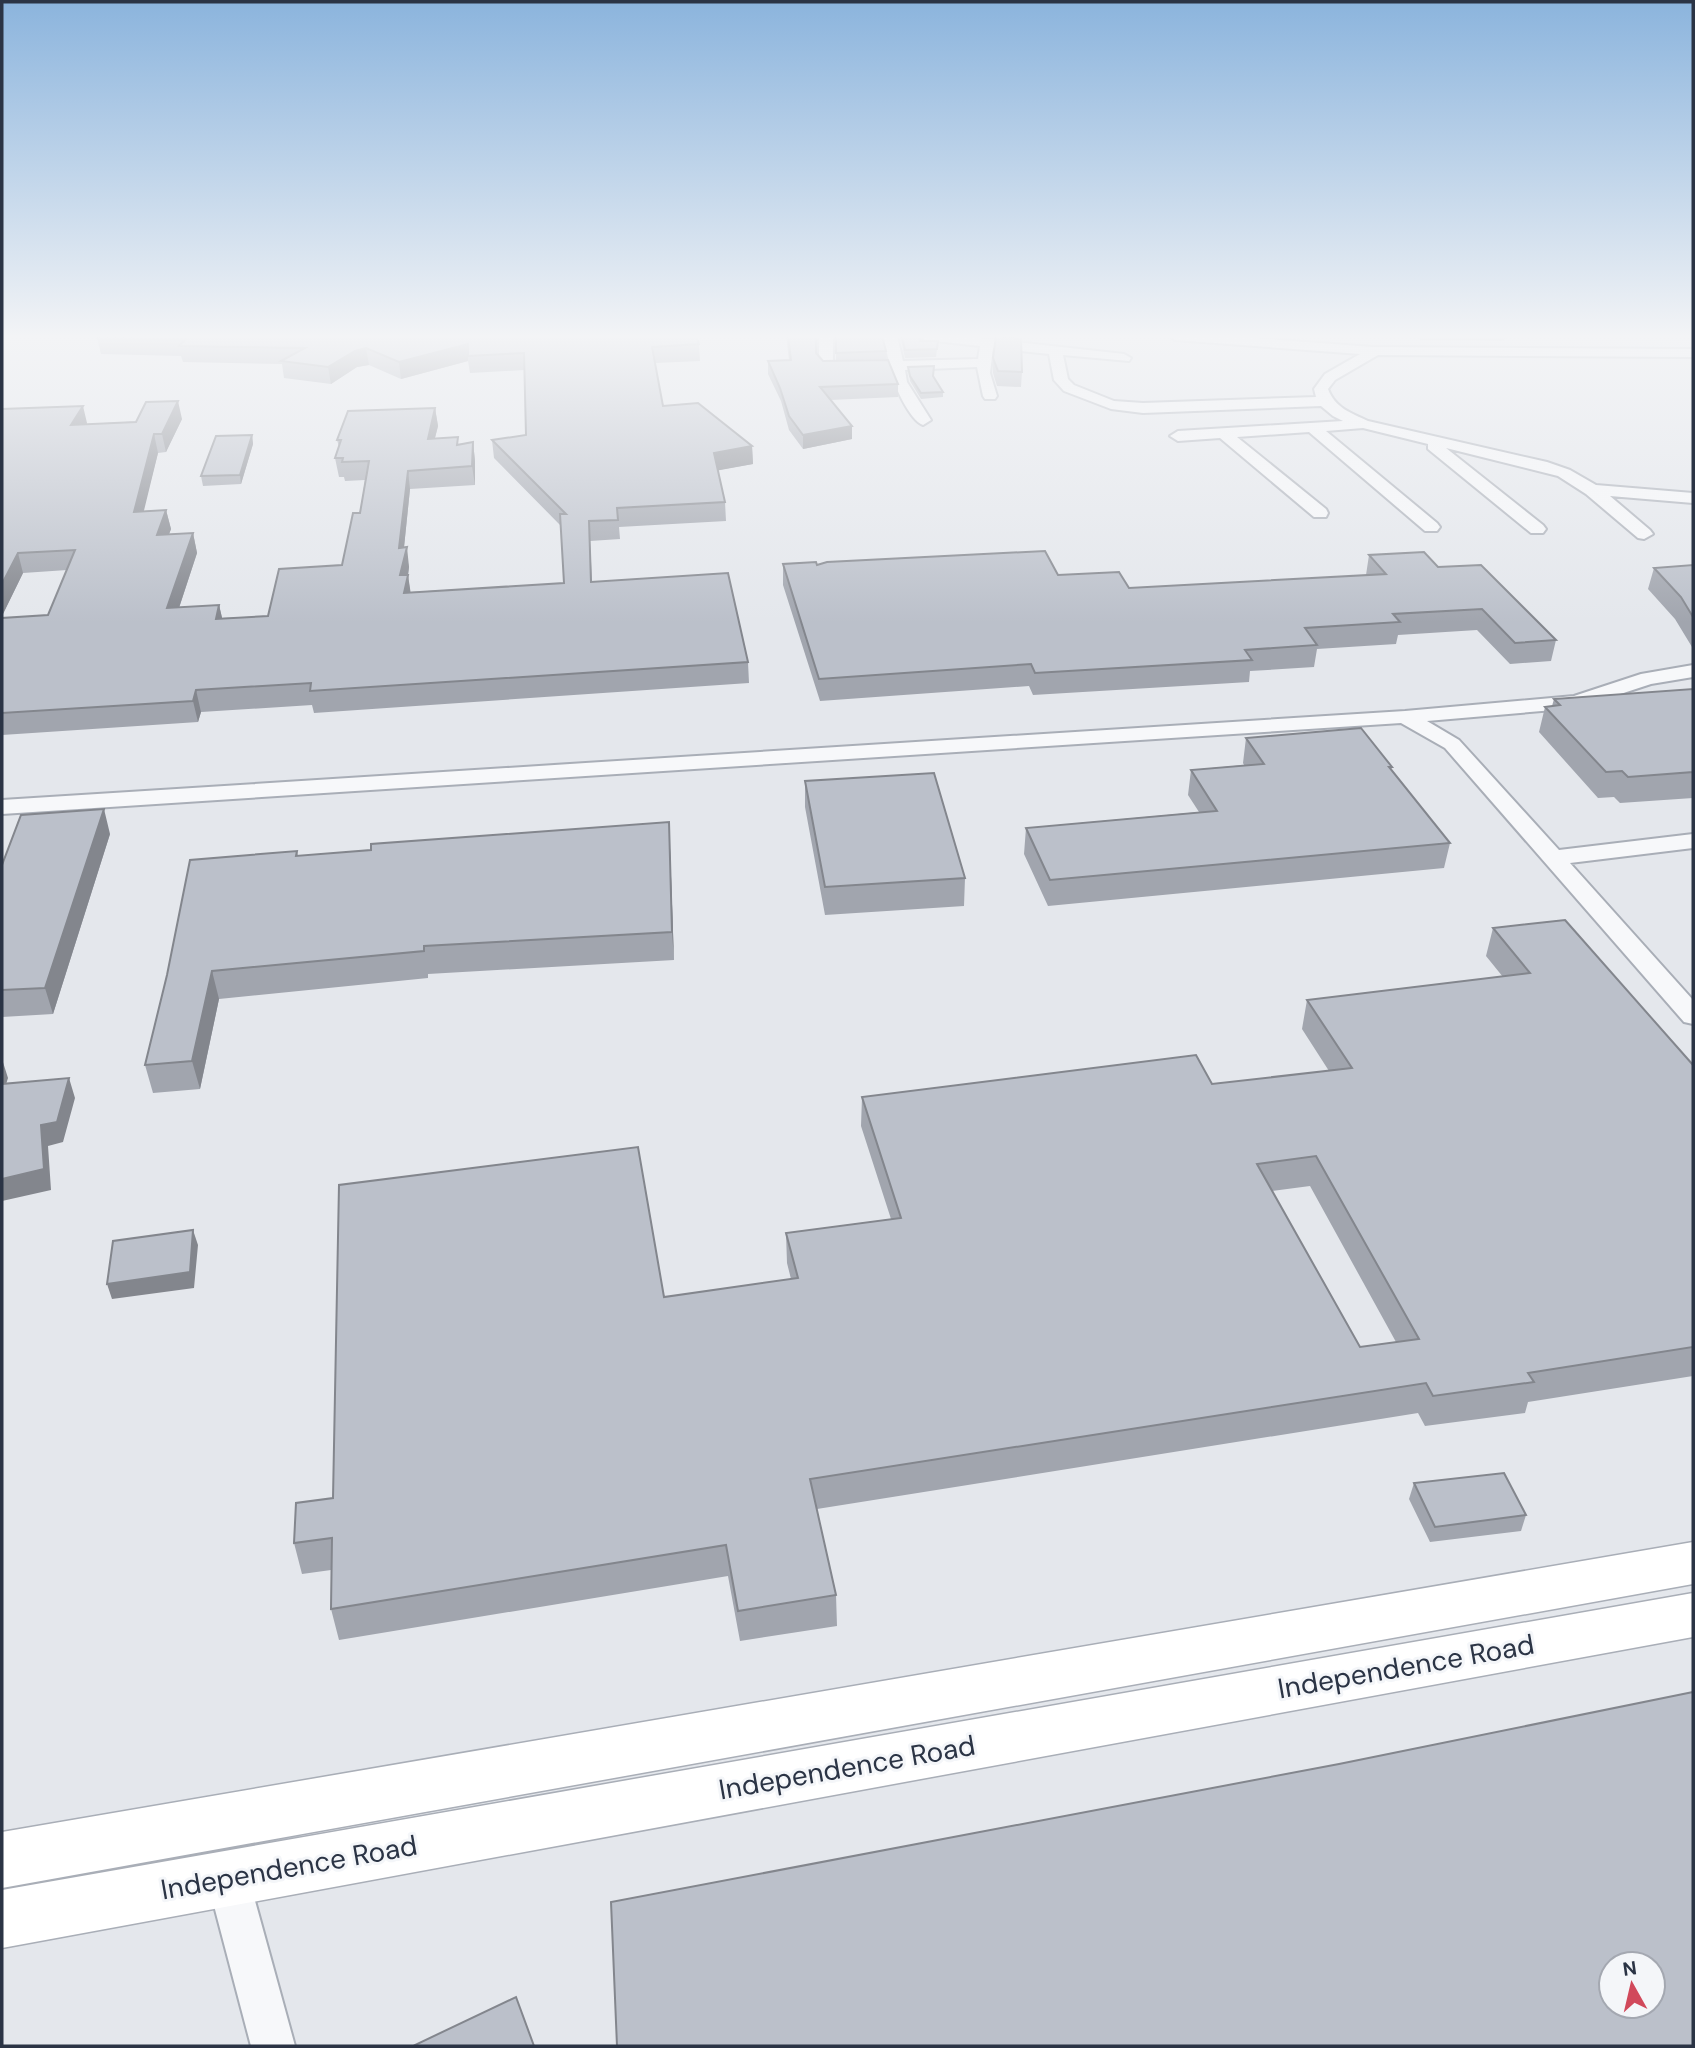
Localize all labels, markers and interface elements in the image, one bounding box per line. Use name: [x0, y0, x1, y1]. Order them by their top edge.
street label: Independence Road: [1275, 1626, 1537, 1707]
street label: Independence Road: [716, 1727, 978, 1808]
street label: Independence Road: [158, 1827, 420, 1908]
north arrow: [1597, 1950, 1667, 2020]
text: N: [1621, 1955, 1638, 1982]

